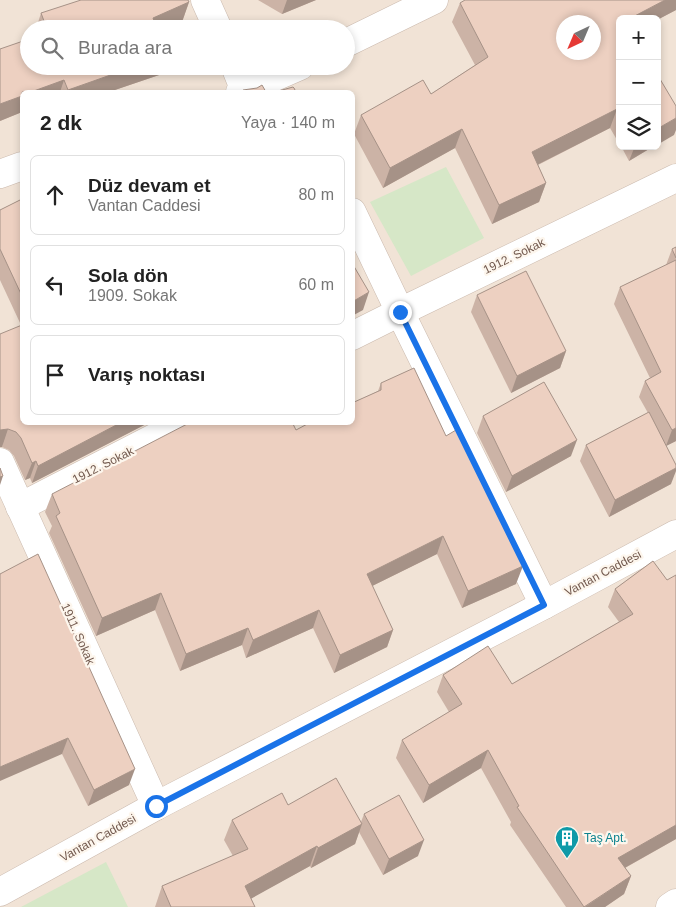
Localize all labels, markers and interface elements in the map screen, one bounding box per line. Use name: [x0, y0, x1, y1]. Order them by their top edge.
north arrow: [556, 15, 601, 60]
map controls: [616, 15, 661, 150]
button: +: [616, 15, 661, 60]
search box: [20, 20, 355, 75]
icon: search: [38, 34, 66, 62]
text: Burada ara: [78, 37, 172, 58]
button: −: [616, 60, 661, 105]
button: layers: [616, 105, 661, 150]
text: 2 dk: [40, 111, 82, 134]
text: Yaya · 140 m: [241, 114, 335, 131]
text: Düz devam et: [88, 175, 210, 196]
icon: ahead: [41, 181, 69, 209]
text: 80 m: [298, 186, 334, 203]
text: Vantan Caddesi: [88, 197, 201, 214]
street label: 1912. Sokak: [481, 235, 548, 277]
text: Sola dön: [88, 265, 168, 286]
icon: left: [41, 271, 69, 299]
text: 60 m: [298, 276, 334, 293]
text: 1909. Sokak: [88, 287, 177, 304]
route end: [389, 301, 412, 324]
icon: arrive: [41, 361, 69, 389]
text: Varış noktası: [88, 364, 205, 385]
street label: 1912. Sokak: [70, 443, 137, 486]
street label: Vantan Caddesi: [562, 547, 644, 599]
street label: 1911. Sokak: [58, 601, 98, 668]
route start: [145, 795, 168, 818]
street label: Vantan Caddesi: [58, 811, 138, 865]
building icon: Taş Apt.: [554, 825, 580, 859]
place label: Taş Apt.: [584, 831, 627, 845]

